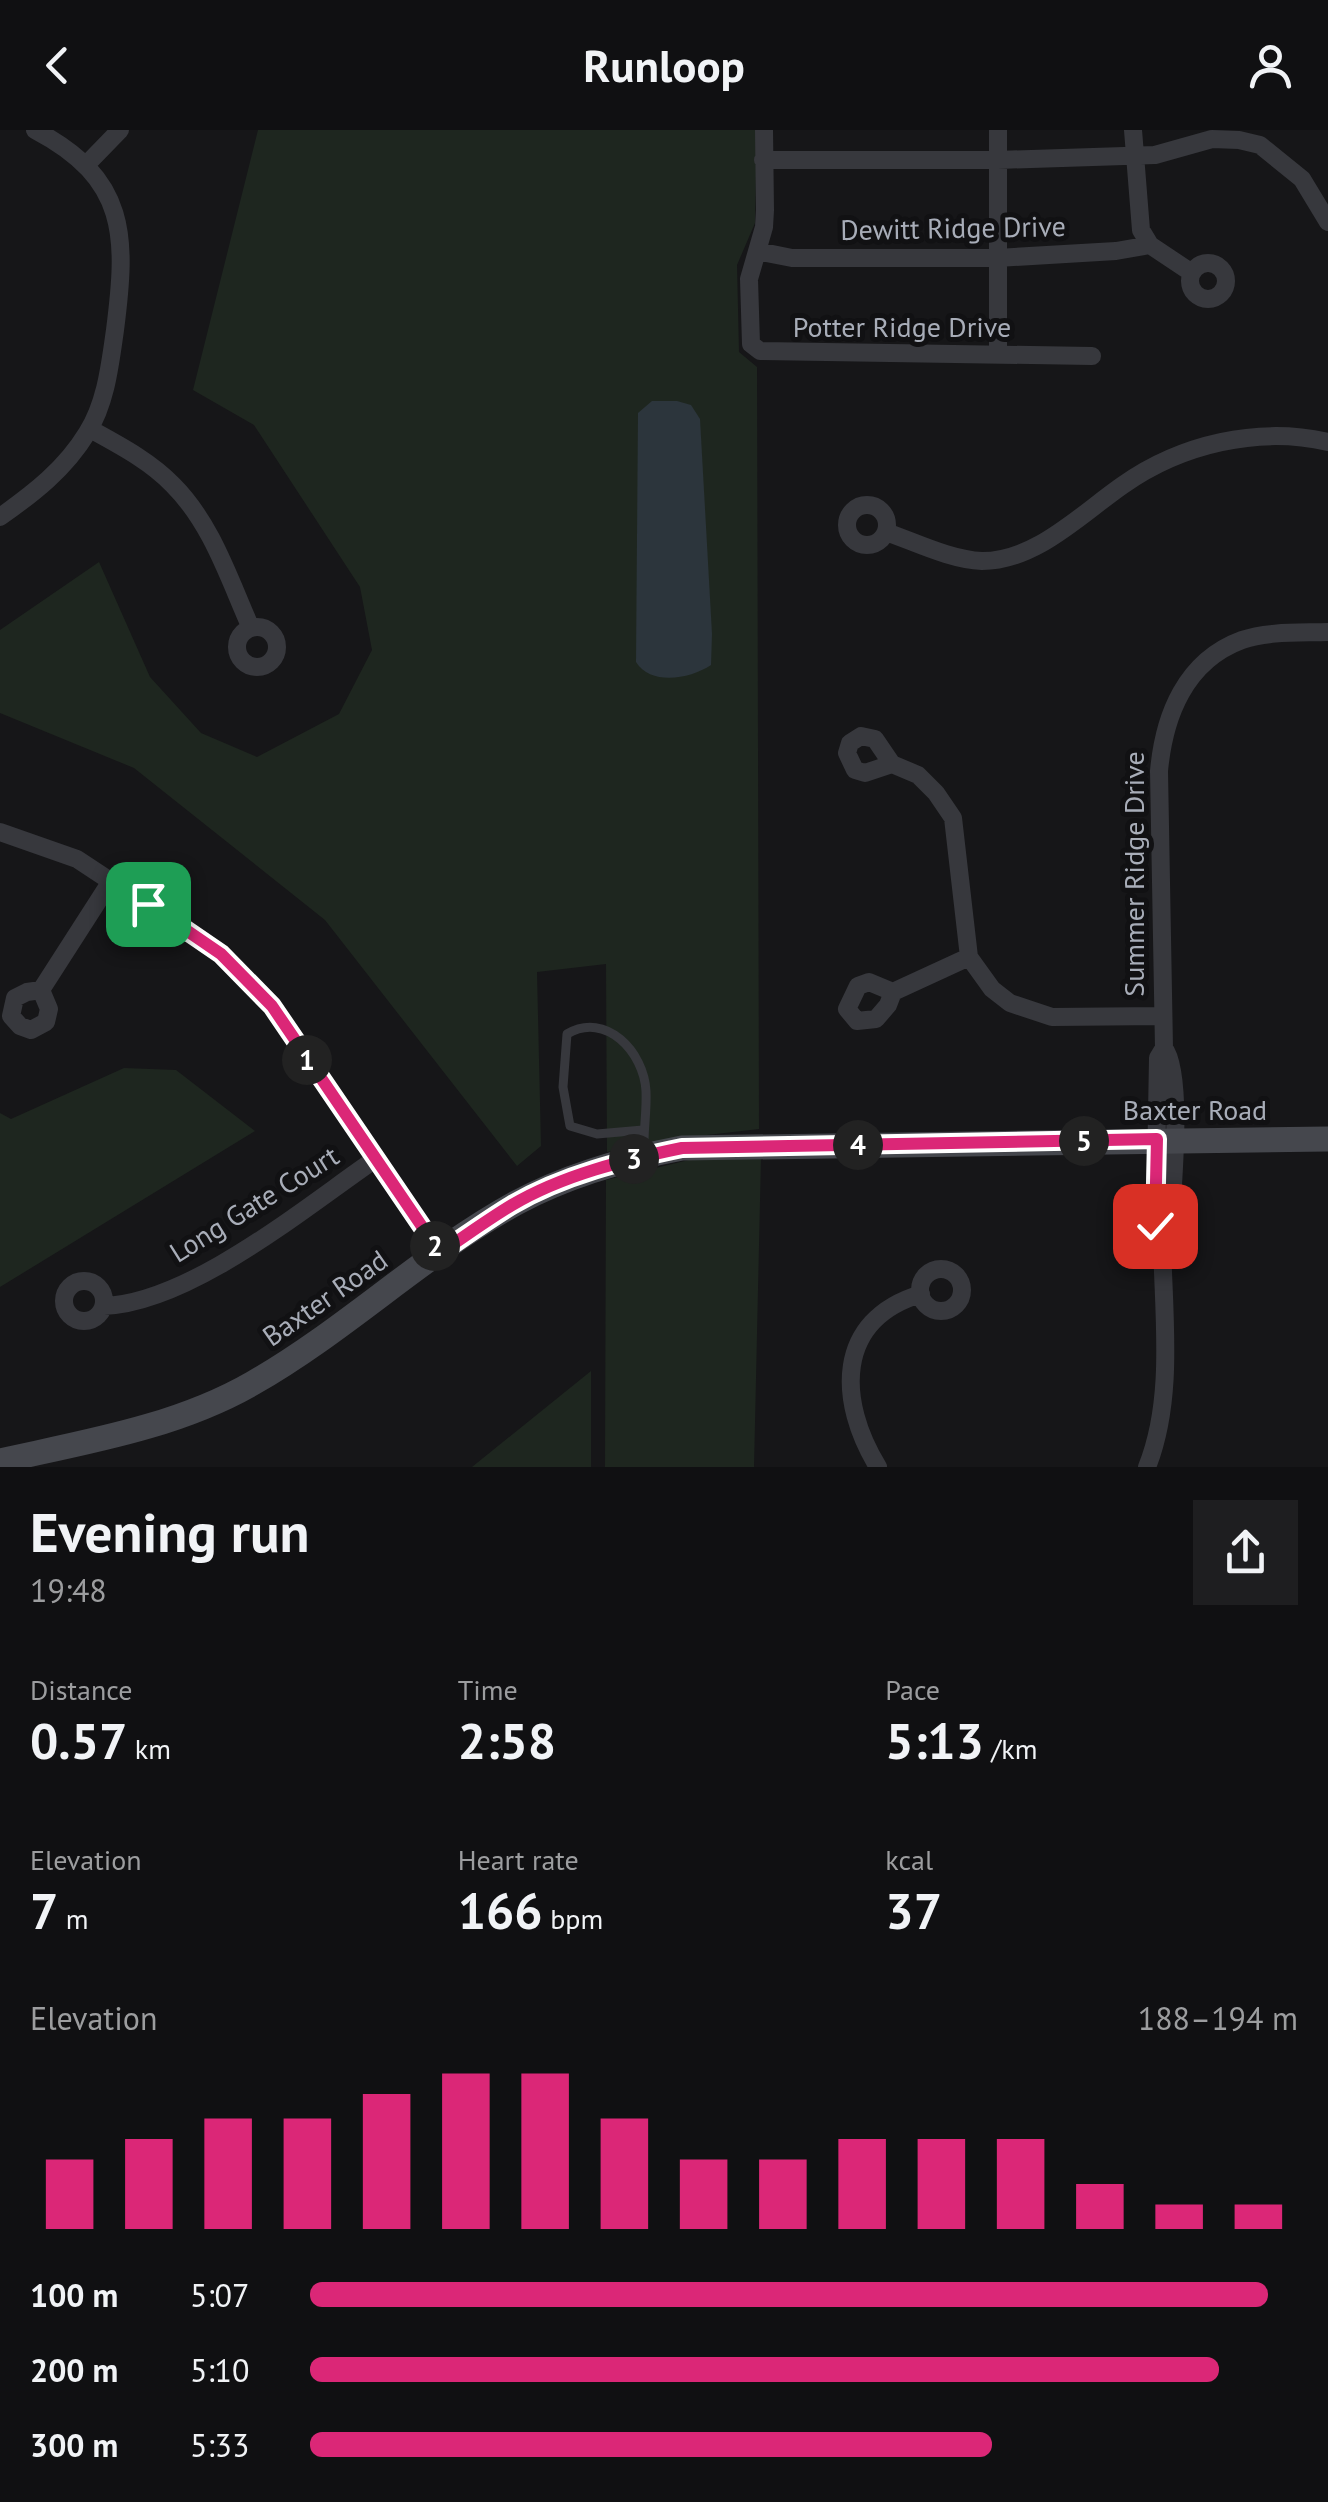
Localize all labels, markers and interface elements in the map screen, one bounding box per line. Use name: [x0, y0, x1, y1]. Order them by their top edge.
text: Runloop: [583, 36, 745, 94]
icon: back: [30, 38, 85, 93]
icon: person: [1243, 38, 1298, 93]
street label: Dewitt Ridge Drive: [840, 207, 1066, 248]
street label: Potter Ridge Drive: [793, 308, 1011, 345]
street label: Summer Ridge Drive: [1115, 751, 1152, 997]
pin: [106, 862, 191, 947]
icon: arrive: [121, 877, 176, 932]
pin: 1: [282, 1035, 332, 1085]
text: 1: [299, 1041, 315, 1078]
street label: Baxter Road: [1123, 1091, 1267, 1128]
pin: 5: [1059, 1116, 1109, 1166]
pin: 4: [833, 1120, 883, 1170]
text: 5: [1076, 1122, 1092, 1159]
text: 4: [850, 1126, 866, 1163]
pin: 3: [609, 1134, 659, 1184]
street label: Long Gate Court: [162, 1137, 346, 1270]
text: 3: [626, 1140, 642, 1177]
pin: [1113, 1184, 1198, 1269]
icon: check: [1128, 1199, 1183, 1254]
pin: 2: [410, 1221, 460, 1271]
text: 2: [427, 1227, 443, 1264]
street label: Baxter Road: [255, 1241, 394, 1354]
text: Evening run: [30, 1496, 310, 1567]
button: share: [1193, 1500, 1298, 1605]
text: 19:48: [30, 1569, 107, 1611]
text: Distance: [30, 1671, 133, 1708]
text: Time: [458, 1671, 518, 1708]
text: Pace: [885, 1671, 940, 1708]
text: 0.57: [30, 1708, 127, 1773]
text: 2:58: [458, 1708, 556, 1773]
text: 5:13: [885, 1708, 984, 1773]
text: km: [127, 1730, 171, 1767]
text: /km: [984, 1730, 1037, 1767]
text: Elevation: [30, 1841, 142, 1878]
text: Heart rate: [458, 1841, 579, 1878]
text: kcal: [885, 1841, 933, 1878]
text: 7: [30, 1878, 58, 1943]
text: 166: [458, 1878, 543, 1943]
text: 37: [885, 1878, 942, 1943]
text: m: [58, 1900, 89, 1937]
text: bpm: [543, 1900, 603, 1937]
text: Elevation: [30, 1997, 157, 2039]
text: 188–194 m: [1138, 1997, 1298, 2039]
text: 100 m: [30, 2274, 118, 2316]
text: 5:07: [190, 2274, 249, 2316]
text: 200 m: [30, 2349, 118, 2391]
text: 5:10: [190, 2349, 249, 2391]
text: 300 m: [30, 2424, 118, 2466]
text: 5:33: [190, 2424, 249, 2466]

